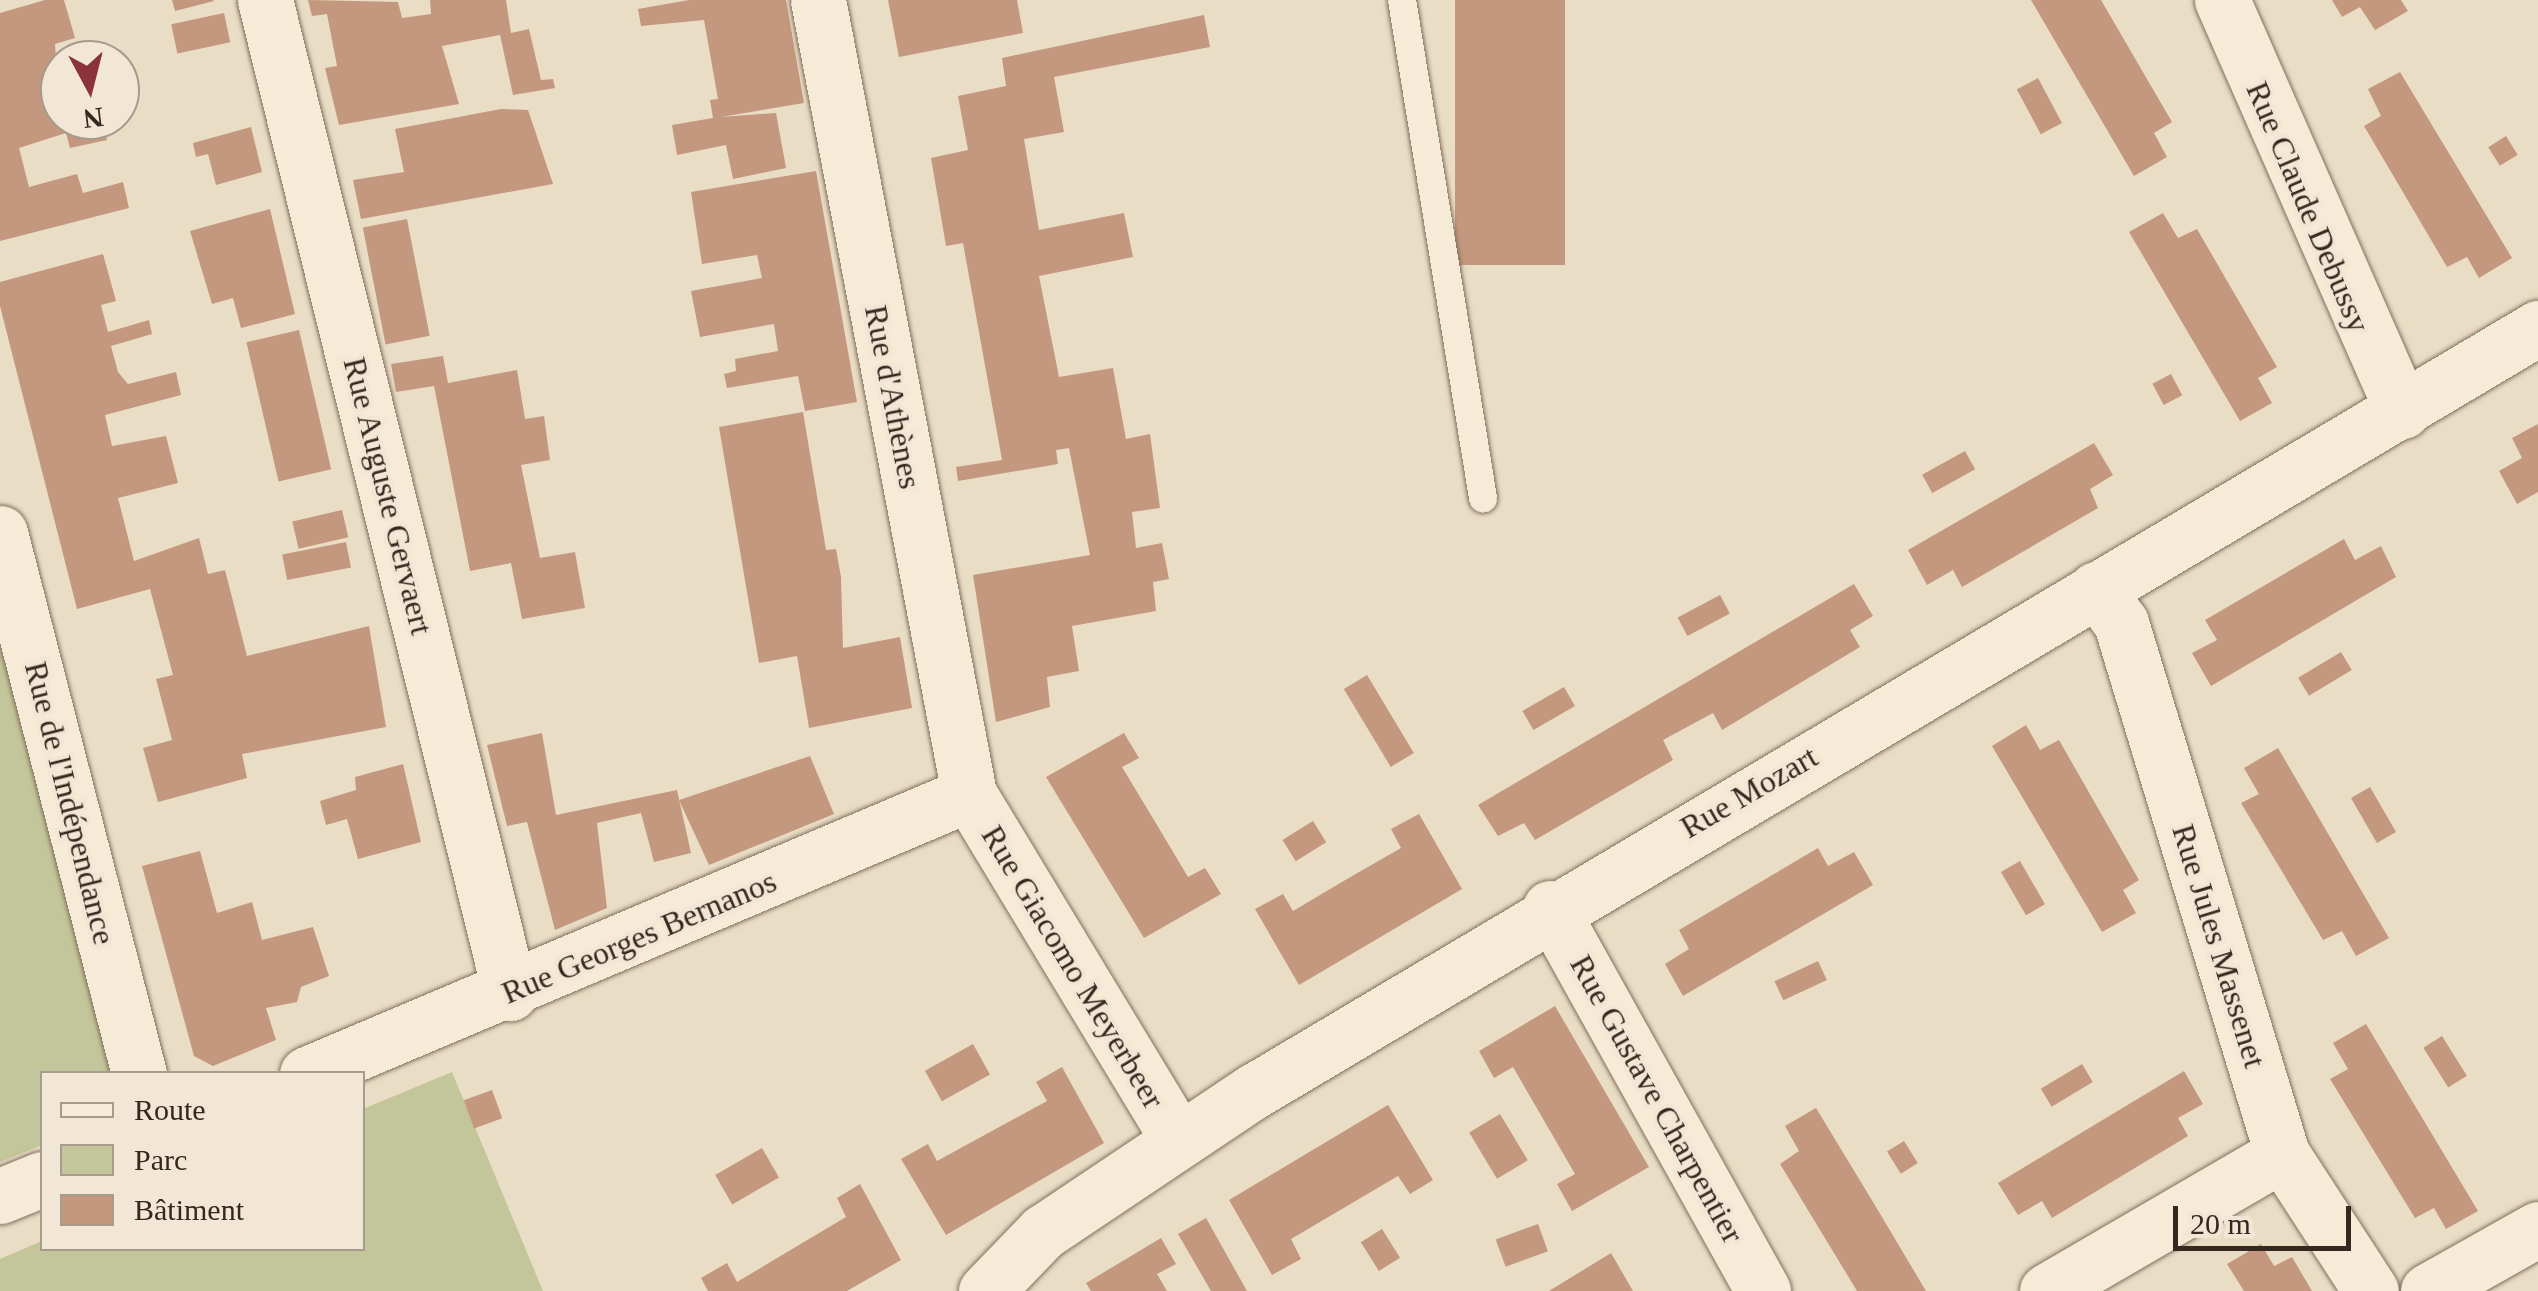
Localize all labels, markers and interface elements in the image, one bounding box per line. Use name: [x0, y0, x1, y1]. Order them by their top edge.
north arrow: [40, 40, 140, 140]
street label: Rue Claude Debussy: [2238, 76, 2378, 338]
text: N: [82, 102, 105, 135]
street label: Rue d'Athènes: [856, 302, 930, 492]
street label: Rue Auguste Gervaert: [335, 353, 441, 639]
street label: Rue de l'Indépendance: [16, 658, 124, 948]
street label: Rue Mozart: [1674, 737, 1824, 847]
street label: Rue Giacomo Meyerbeer: [973, 818, 1173, 1116]
street label: Rue Jules Massenet: [2164, 820, 2274, 1072]
street label: Rue Georges Bernanos: [496, 862, 782, 1012]
street label: Rue Gustave Charpentier: [1562, 948, 1752, 1250]
legend: [40, 1071, 365, 1251]
text: Route: [134, 1093, 206, 1126]
text: Parc: [134, 1143, 187, 1176]
scale bar: [2178, 1186, 2356, 1248]
text: Bâtiment: [134, 1193, 244, 1226]
text: 20 m: [2190, 1207, 2251, 1240]

